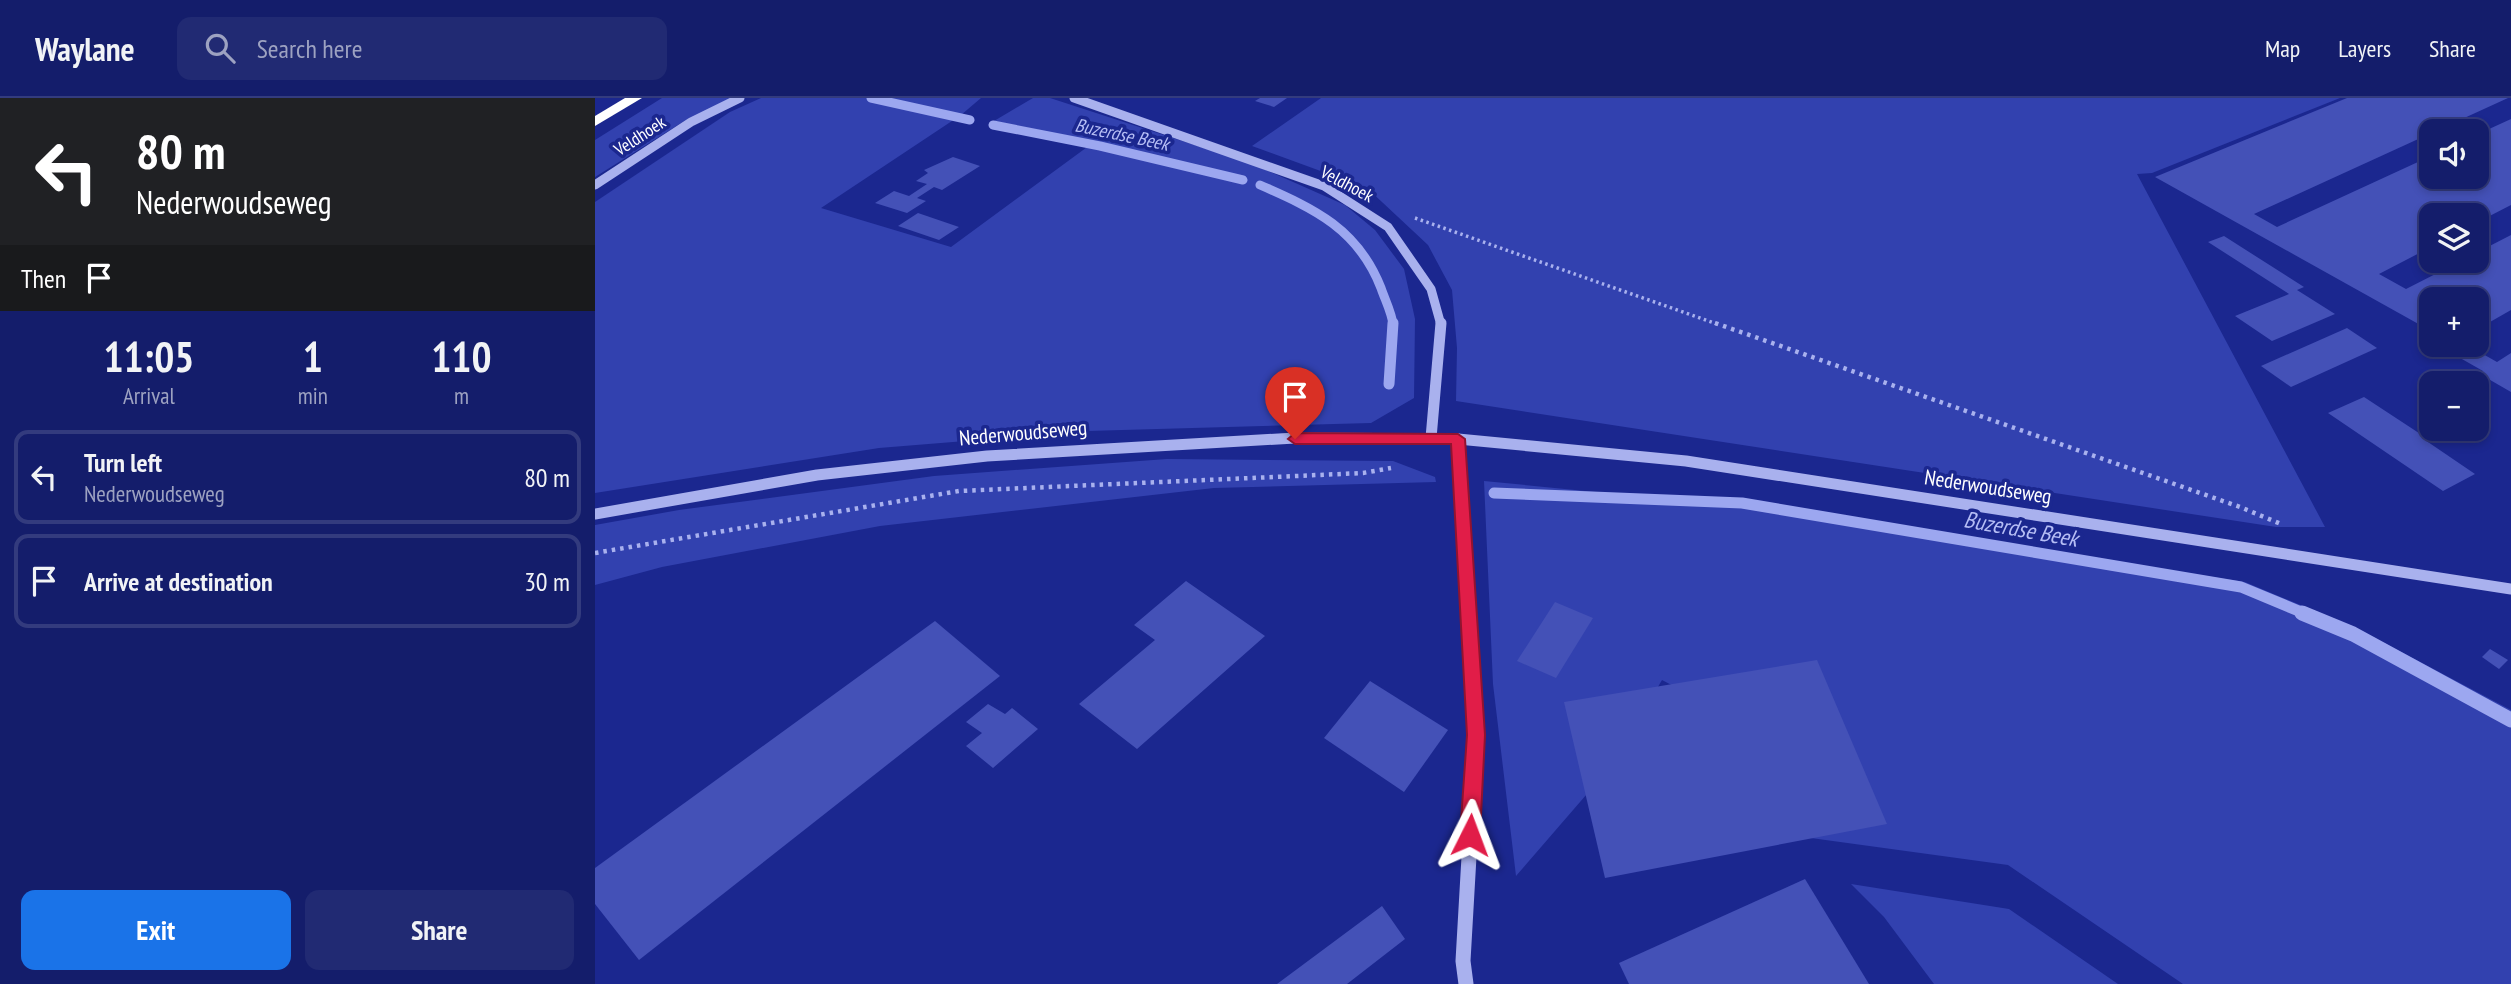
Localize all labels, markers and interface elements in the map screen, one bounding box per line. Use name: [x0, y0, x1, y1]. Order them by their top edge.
search box: [177, 17, 667, 80]
text: Waylane: [35, 27, 135, 70]
icon: search: [201, 29, 239, 67]
text: Search here: [257, 32, 362, 65]
text: Map: [2265, 33, 2300, 64]
text: Layers: [2338, 33, 2391, 64]
text: Share: [2429, 33, 2476, 64]
street label: Veldhoek: [609, 110, 670, 161]
water label: Buzerdse Beek: [1073, 112, 1174, 156]
text: 80 m: [136, 119, 225, 183]
map controls: [2419, 119, 2489, 441]
button: sound: [2419, 119, 2489, 189]
icon: left: [21, 126, 112, 217]
street label: Veldhoek: [1316, 160, 1378, 207]
text: Nederwoudseweg: [136, 181, 332, 223]
button: layers: [2419, 203, 2489, 273]
icon: arrive: [80, 259, 118, 297]
text: Then: [21, 262, 66, 295]
button: +: [2419, 287, 2489, 357]
text: 11:05: [103, 329, 194, 384]
text: 1: [303, 329, 323, 384]
text: 110: [431, 329, 492, 384]
pin: [1265, 367, 1325, 439]
button: −: [2419, 371, 2489, 441]
icon: arrive: [1276, 378, 1314, 416]
text: Arrival: [123, 381, 175, 410]
text: min: [298, 381, 328, 410]
text: m: [454, 381, 469, 410]
street label: Nederwoudseweg: [958, 413, 1088, 452]
text: Turn left: [84, 446, 162, 479]
icon: left: [25, 458, 63, 496]
text: 80 m: [524, 461, 570, 494]
street label: Nederwoudseweg: [1923, 463, 2054, 510]
text: Nederwoudseweg: [84, 479, 225, 508]
water label: Buzerdse Beek: [1962, 504, 2083, 553]
icon: arrive: [25, 562, 63, 600]
text: Arrive at destination: [84, 565, 273, 598]
text: 30 m: [524, 565, 570, 598]
position arrow: [1433, 798, 1507, 872]
button: Exit: [21, 890, 291, 970]
button: Share: [305, 890, 574, 970]

